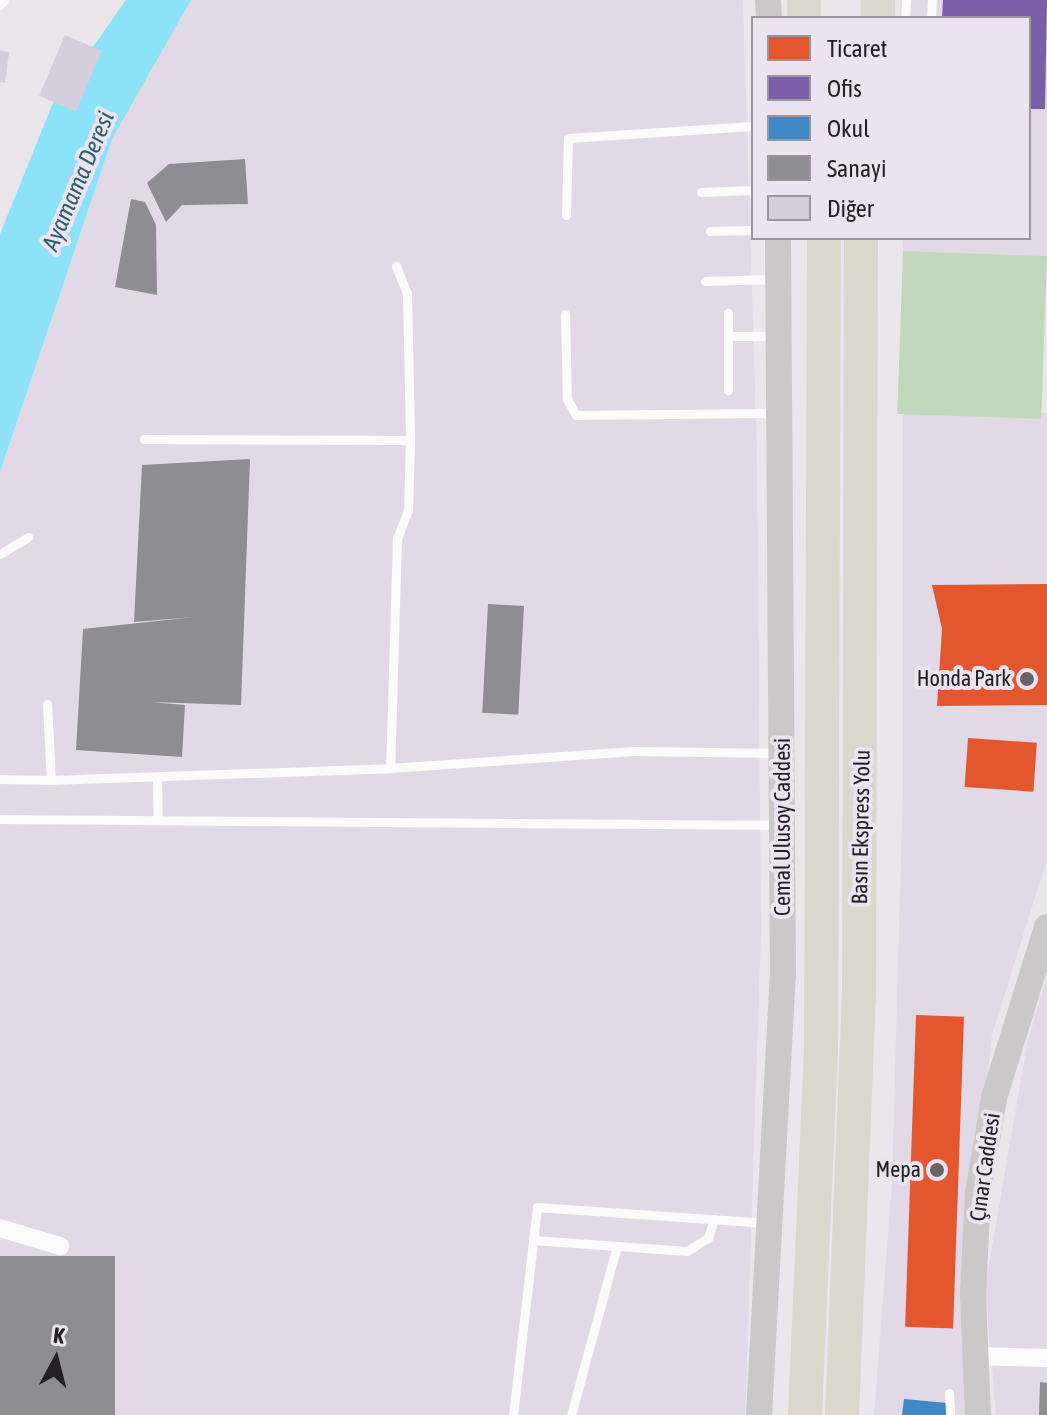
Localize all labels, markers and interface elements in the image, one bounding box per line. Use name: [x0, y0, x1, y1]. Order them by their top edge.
legend: [751, 16, 1031, 240]
text: Ticaret: [827, 35, 888, 62]
text: Ofis: [827, 75, 862, 102]
water label: Ayamama Deresi: [36, 107, 120, 255]
text: Okul: [827, 115, 870, 142]
text: Sanayi: [827, 155, 886, 182]
text: Diğer: [827, 195, 874, 222]
place label: Honda Park: [917, 666, 1011, 692]
marker: Honda Park: [1018, 670, 1036, 688]
street label: Cemal Ulusoy Caddesi: [770, 738, 796, 916]
street label: Basın Ekspress Yolu: [846, 749, 876, 905]
street label: Çınar Caddesi: [964, 1111, 1006, 1223]
place label: Mepa: [876, 1157, 921, 1183]
marker: Mepa: [928, 1161, 946, 1179]
north arrow: [16, 1319, 96, 1399]
text: K: [52, 1322, 66, 1349]

